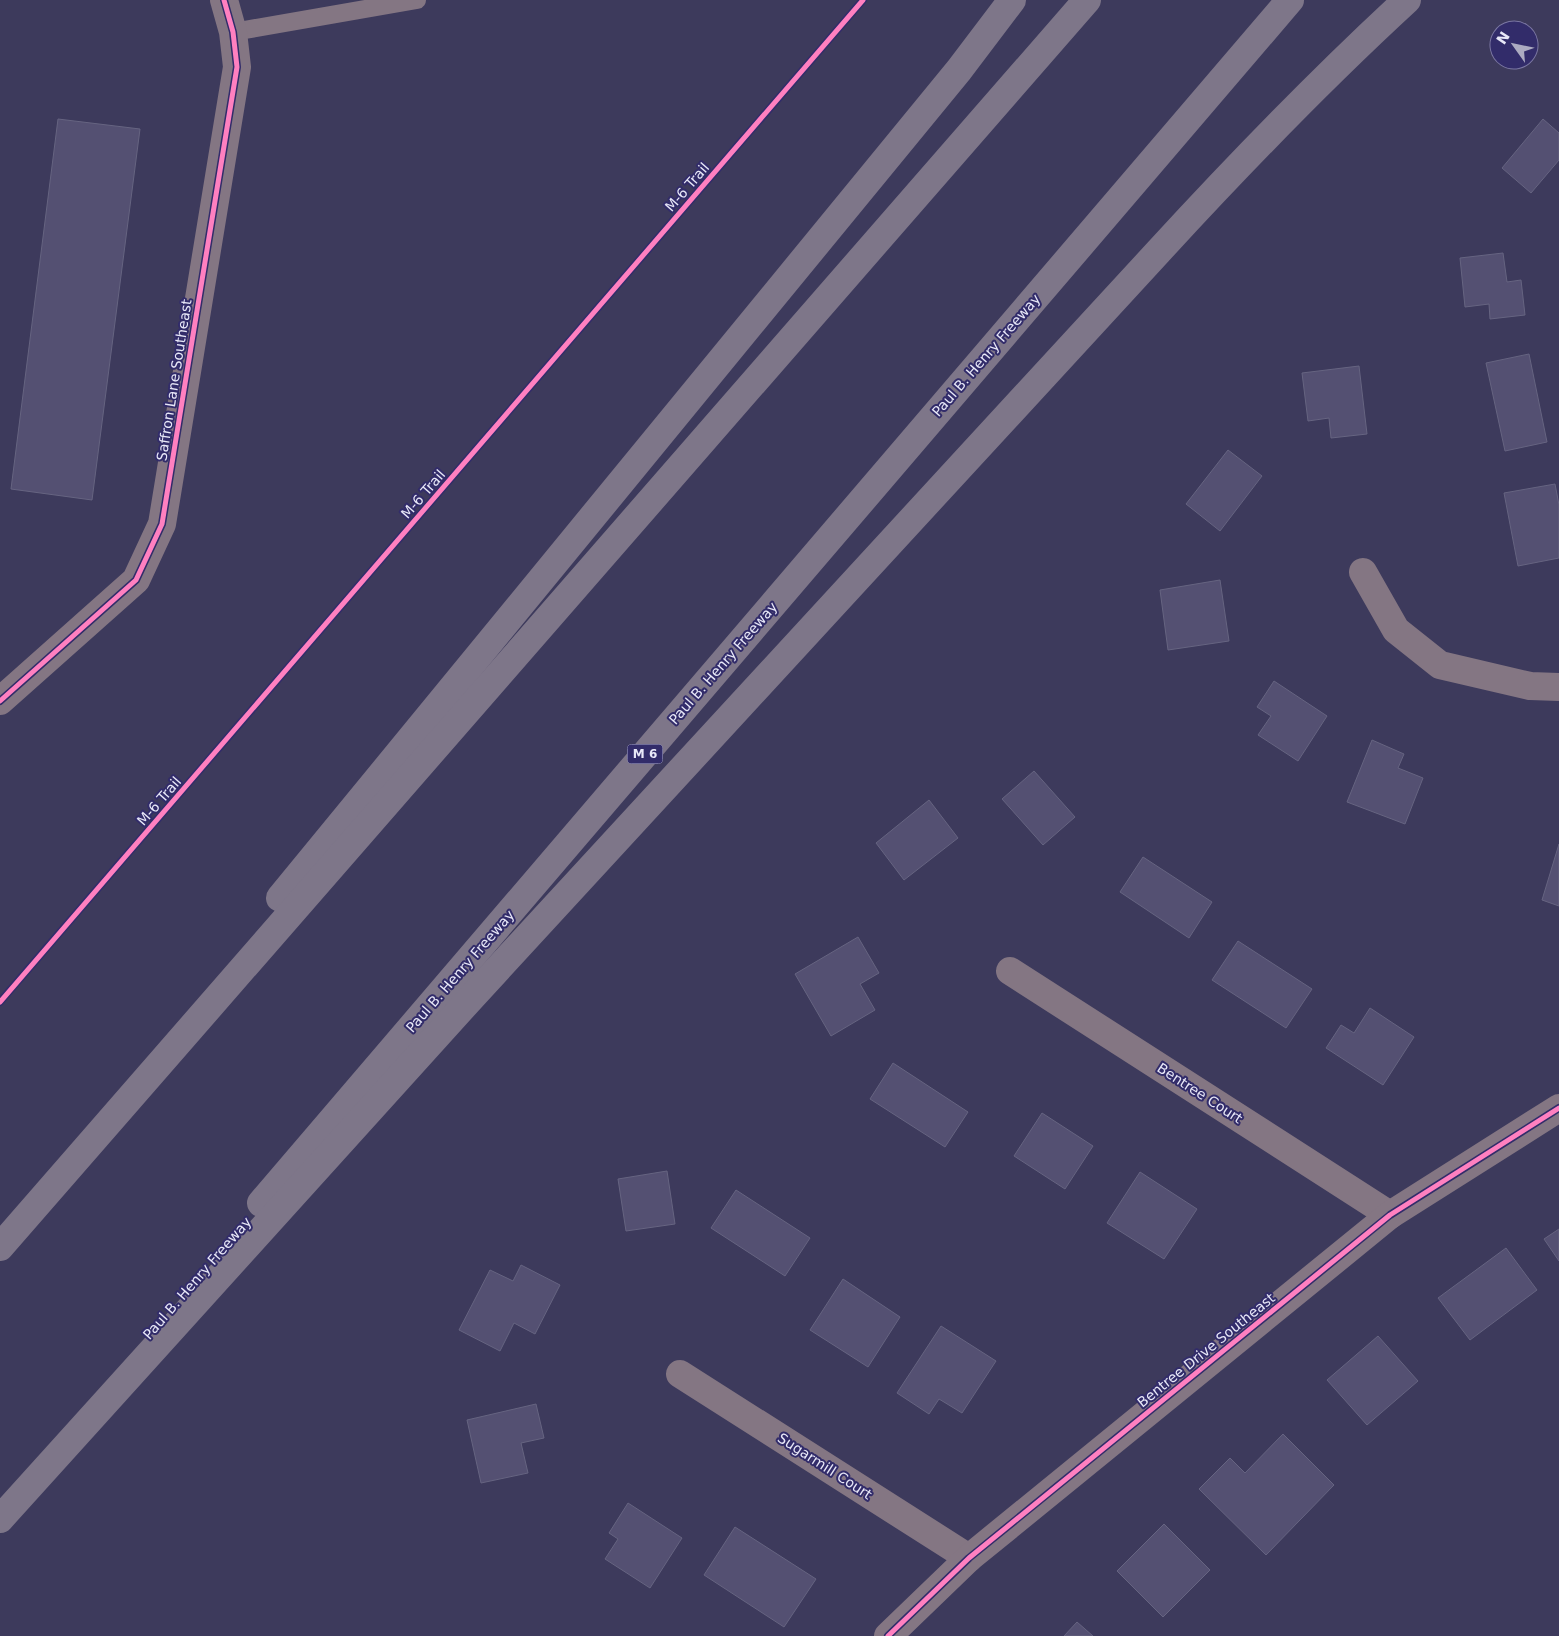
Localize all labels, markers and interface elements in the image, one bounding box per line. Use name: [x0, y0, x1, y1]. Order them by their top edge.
north arrow: [1489, 20, 1539, 70]
text: N: [1493, 29, 1513, 47]
street label: M-6 Trail: [662, 159, 712, 215]
street label: Paul B. Henry Freeway: [929, 291, 1043, 419]
street label: Saffron Lane Southeast: [153, 298, 195, 462]
street label: M-6 Trail: [398, 466, 448, 522]
street label: Paul B. Henry Freeway: [666, 599, 780, 727]
road number: M 6: [628, 744, 662, 764]
street label: M-6 Trail: [134, 773, 184, 829]
street label: Paul B. Henry Freeway: [403, 907, 517, 1035]
street label: Bentree Court: [1154, 1060, 1246, 1127]
street label: Paul B. Henry Freeway: [140, 1214, 254, 1342]
street label: Bentree Drive Southeast: [1134, 1289, 1278, 1410]
street label: Sugarmill Court: [775, 1430, 875, 1503]

